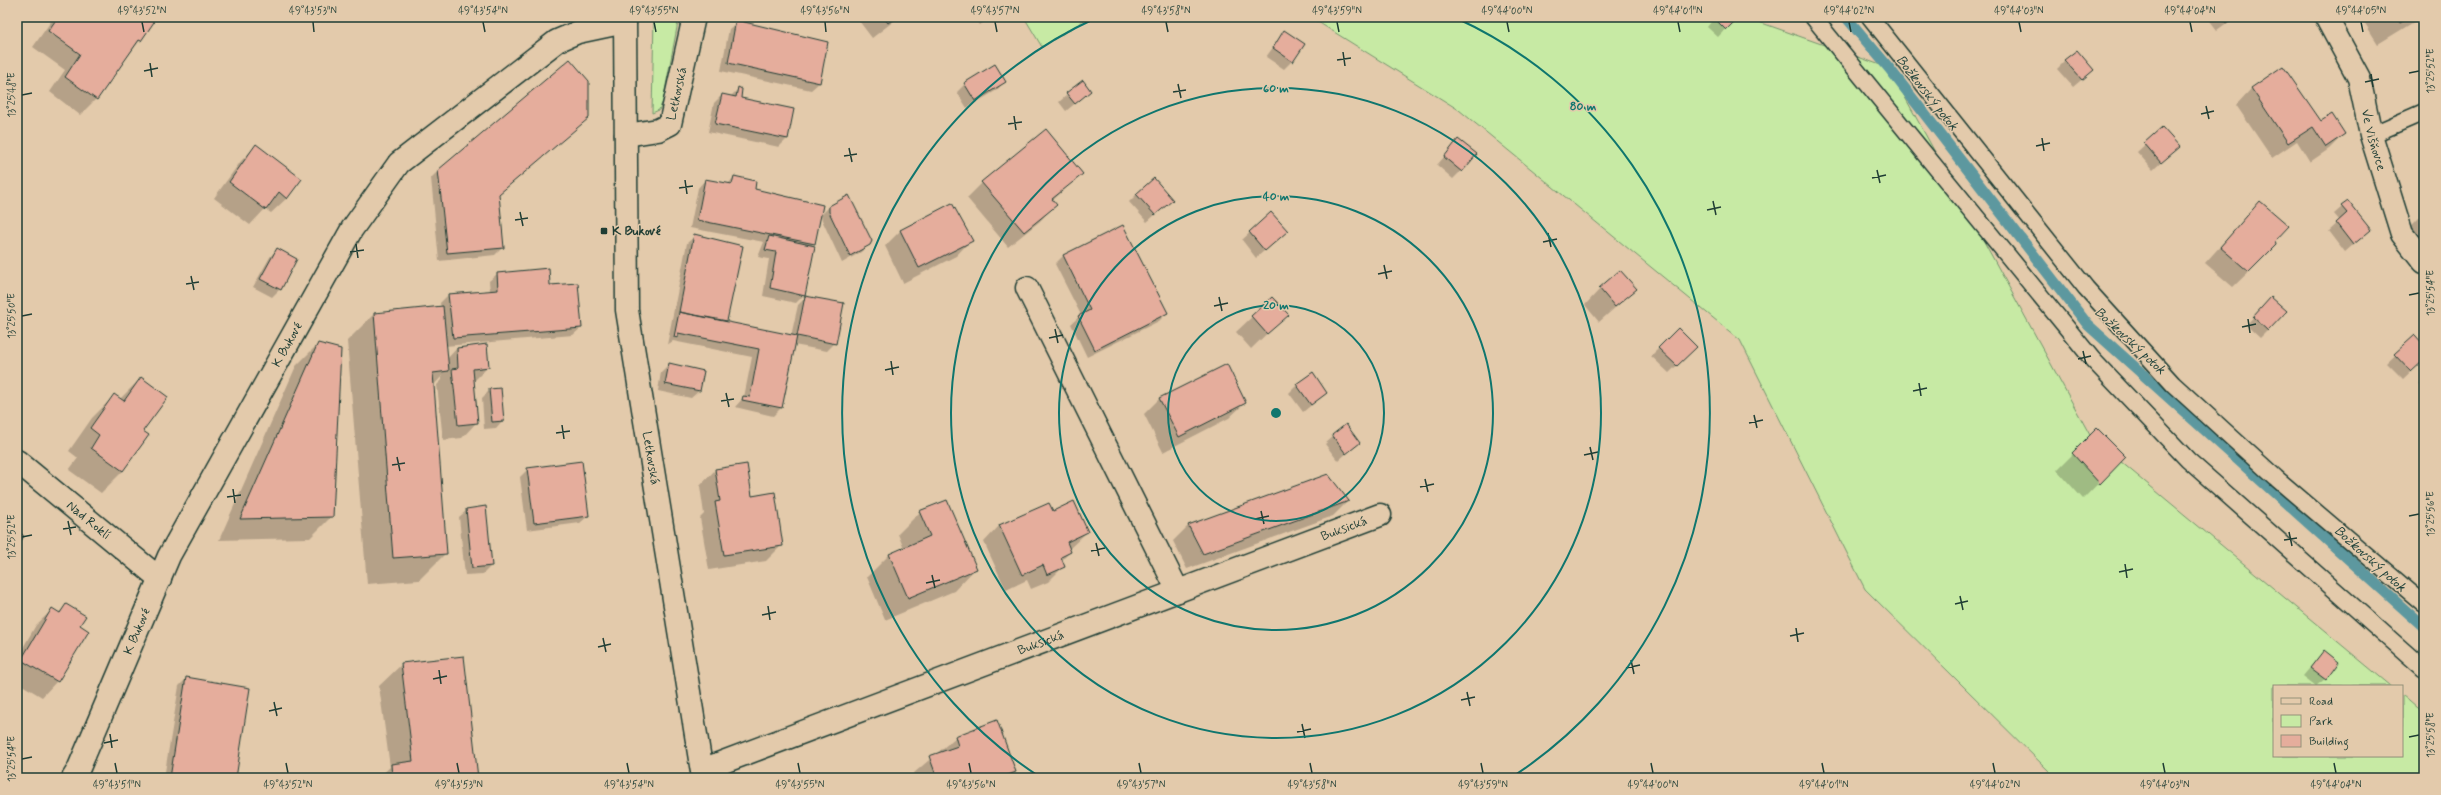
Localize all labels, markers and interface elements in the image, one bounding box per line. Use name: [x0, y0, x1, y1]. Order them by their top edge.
text: 49°43'52"N: [118, 4, 167, 18]
text: 49°43'53"N: [289, 4, 337, 18]
text: 49°43'54"N: [458, 4, 508, 18]
text: 49°43'55"N: [630, 4, 679, 18]
text: 49°43'56"N: [800, 4, 850, 18]
text: 49°43'57"N: [971, 4, 1020, 18]
text: 49°43'58"N: [1141, 4, 1191, 18]
text: 49°43'59"N: [1312, 4, 1362, 18]
text: 49°44'00"N: [1482, 4, 1533, 18]
text: 49°44'01"N: [1653, 4, 1703, 18]
text: 49°44'02"N: [1824, 4, 1875, 18]
text: 49°44'03"N: [1994, 4, 2044, 18]
text: 49°44'04"N: [2164, 4, 2216, 18]
text: 49°44'05"N: [2336, 4, 2387, 18]
text: 13°25'52"E: [2424, 48, 2438, 94]
water label: Božkovský potok: [1892, 51, 1962, 135]
street label: Letkovská: [663, 65, 691, 122]
text: 13°25'48"E: [5, 72, 19, 118]
text: 60 m: [1263, 81, 1289, 97]
text: 80 m: [1570, 99, 1597, 115]
street label: Ve Višňovce: [2357, 108, 2390, 173]
text: 40 m: [1263, 189, 1290, 205]
place label: K Bukové: [612, 223, 661, 240]
marker: K Bukové: [599, 226, 609, 236]
text: 13°25'54"E: [2424, 270, 2438, 316]
text: 13°25'50"E: [5, 293, 19, 339]
text: 20 m: [1263, 298, 1289, 314]
water label: Božkovský potok: [2090, 303, 2170, 379]
street label: K Bukové: [268, 319, 307, 370]
centre of rings: [1269, 406, 1283, 420]
street label: Letkovská: [638, 430, 664, 486]
text: 13°25'56"E: [2424, 491, 2438, 537]
street label: Nad Roklí: [63, 497, 115, 544]
street label: Buksická: [1318, 512, 1370, 545]
text: 13°25'52"E: [5, 514, 19, 560]
water label: Božkovský potok: [2330, 522, 2410, 596]
street label: K Bukové: [120, 605, 154, 657]
street label: Buksická: [1015, 626, 1066, 659]
legend: [2273, 685, 2403, 757]
text: Road: [2309, 694, 2333, 710]
text: 13°25'58"E: [2424, 712, 2438, 758]
text: Park: [2309, 714, 2333, 730]
text: Building: [2309, 734, 2349, 751]
text: 13°25'54"E: [5, 736, 19, 782]
text: 49°43'51"N: [93, 778, 141, 792]
text: 49°43'52"N: [264, 778, 313, 792]
text: 49°43'53"N: [435, 778, 483, 792]
text: 49°43'54"N: [604, 778, 654, 792]
text: 49°43'55"N: [776, 778, 825, 792]
text: 49°43'56"N: [946, 778, 996, 792]
text: 49°43'57"N: [1117, 778, 1166, 792]
text: 49°43'58"N: [1287, 778, 1337, 792]
text: 49°43'59"N: [1458, 778, 1508, 792]
text: 49°44'00"N: [1628, 778, 1679, 792]
text: 49°44'01"N: [1799, 778, 1849, 792]
text: 49°44'02"N: [1970, 778, 2021, 792]
text: 49°44'03"N: [2140, 778, 2190, 792]
text: 49°44'04"N: [2310, 778, 2362, 792]

